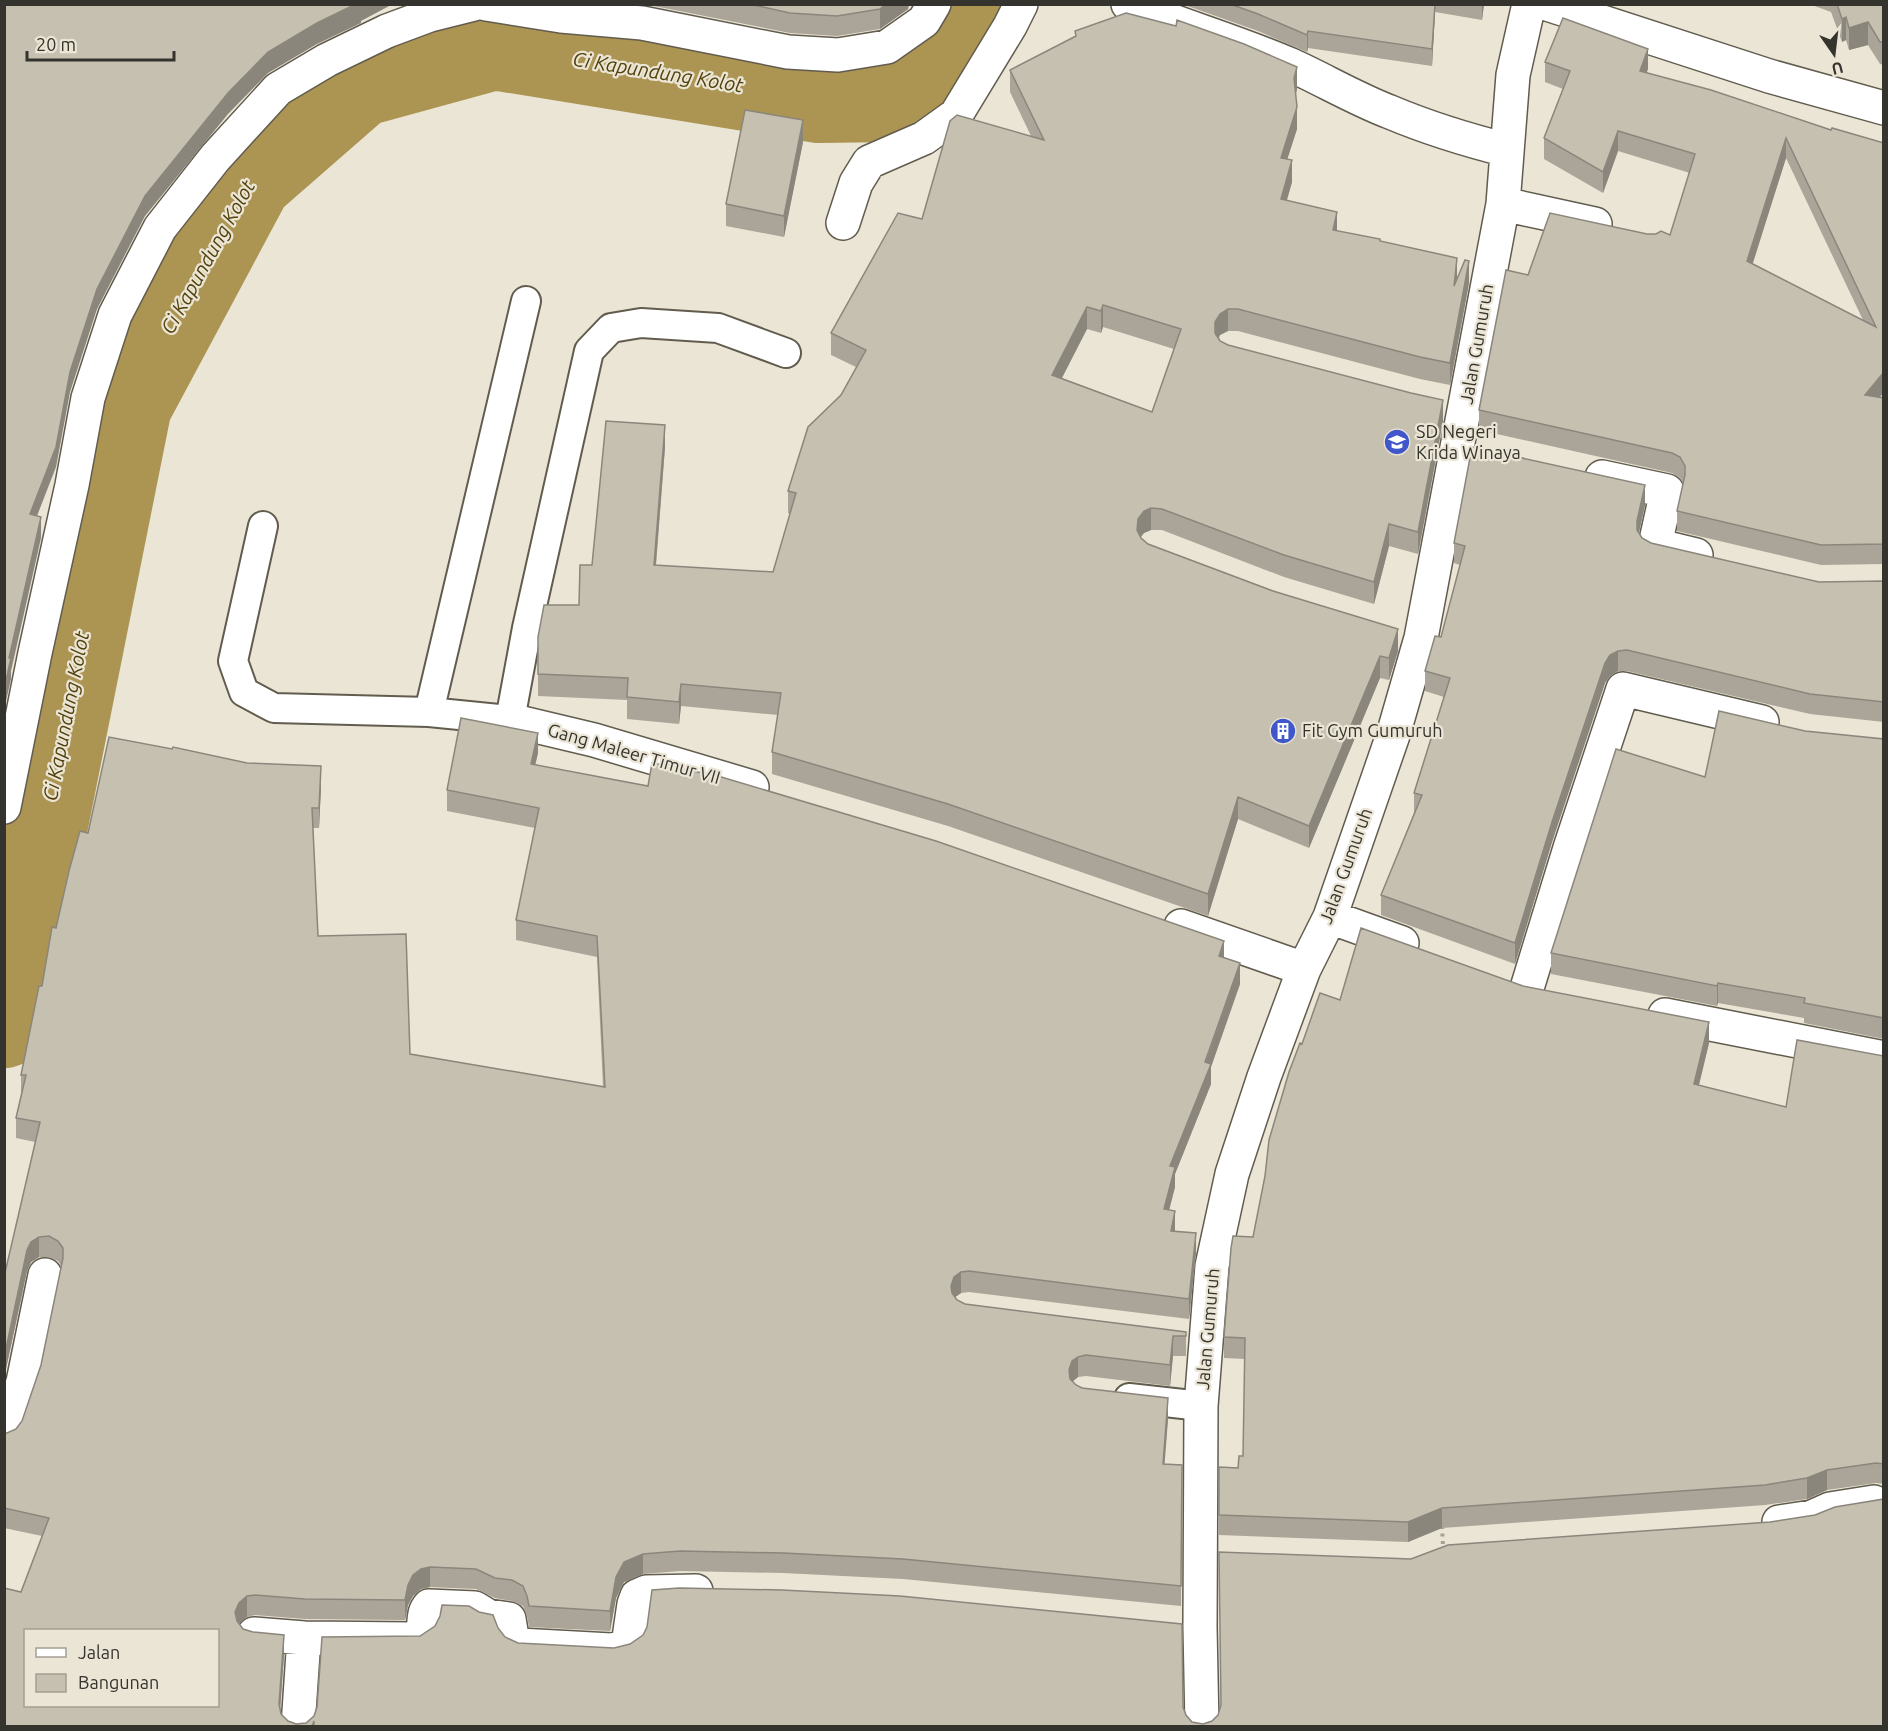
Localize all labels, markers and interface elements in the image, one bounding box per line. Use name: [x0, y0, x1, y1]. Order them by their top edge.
scale bar: [27, 24, 174, 62]
north arrow: [1804, 24, 1864, 84]
text: 20 m: [36, 34, 76, 54]
water label: Ci Kapundung Kolot: [571, 47, 745, 96]
text: U: [1830, 58, 1845, 79]
water label: Ci Kapundung Kolot: [156, 176, 259, 338]
street label: Jalan Gumuruh: [1456, 282, 1496, 406]
place label: SD Negeri Krida Winaya: [1416, 421, 1521, 462]
school or university icon: SD Negeri Krida Winaya: [1382, 427, 1412, 457]
water label: Ci Kapundung Kolot: [38, 629, 93, 803]
building icon: Fit Gym Gumuruh: [1268, 716, 1298, 746]
street label: Gang Maleer Timur VII: [546, 719, 723, 787]
place label: Fit Gym Gumuruh: [1302, 720, 1443, 740]
street label: Jalan Gumuruh: [1315, 805, 1375, 926]
street label: Jalan Gumuruh: [1192, 1267, 1222, 1391]
legend: [24, 1629, 219, 1707]
text: Jalan: [78, 1642, 120, 1662]
text: Bangunan: [78, 1672, 159, 1692]

